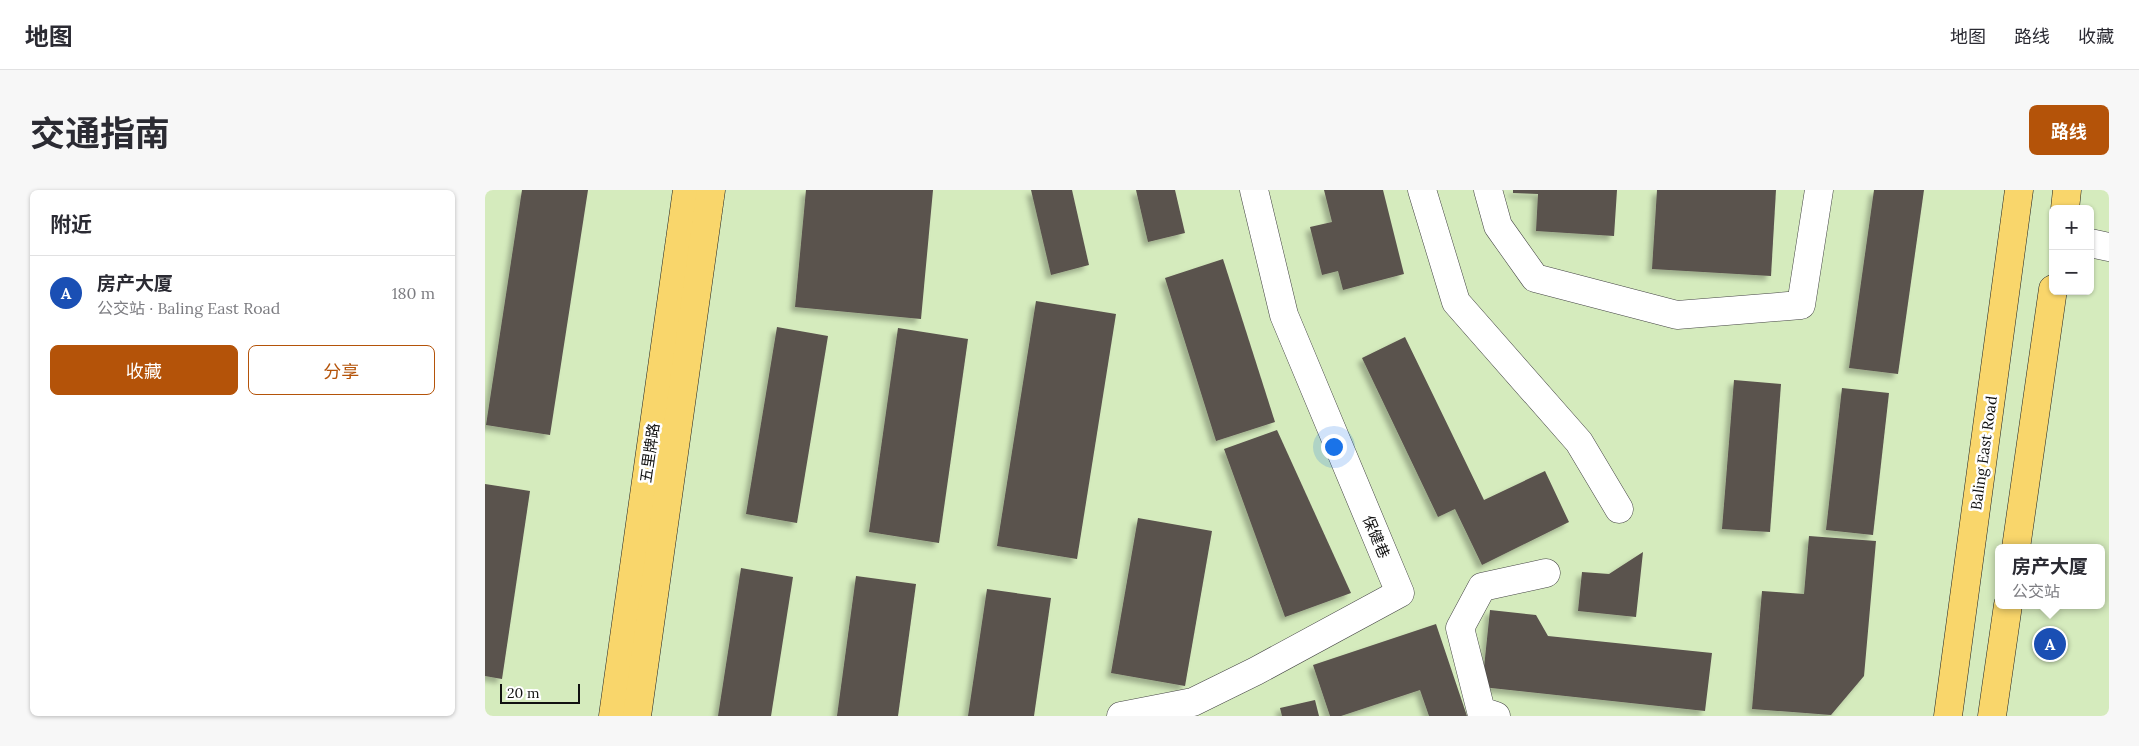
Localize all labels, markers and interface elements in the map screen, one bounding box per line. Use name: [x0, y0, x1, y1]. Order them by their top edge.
text: 地图: [25, 21, 73, 52]
text: 地图: [1950, 25, 1986, 48]
text: 路线: [2014, 25, 2050, 48]
text: 收藏: [2078, 25, 2114, 48]
button: 路线: [2029, 105, 2109, 155]
text: 交通指南: [30, 111, 170, 156]
map controls: [2049, 205, 2094, 295]
button: +: [2049, 205, 2094, 250]
text: 附近: [50, 211, 92, 238]
button: −: [2049, 250, 2094, 295]
text: 房产大厦: [97, 271, 173, 295]
text: A: [61, 283, 71, 303]
text: 180 m: [392, 283, 435, 303]
text: 公交站 · Baling East Road: [97, 298, 280, 318]
button: 收藏: [50, 345, 238, 395]
button: 分享: [248, 345, 435, 395]
street label: Baling East Road: [1966, 395, 2001, 511]
street label: 五里牌路: [636, 422, 663, 484]
your location: [1321, 434, 1347, 460]
street label: 保健巷: [1359, 512, 1394, 561]
popup: [1995, 544, 2105, 609]
text: 房产大厦: [2012, 554, 2088, 578]
text: 公交站: [2012, 581, 2060, 601]
pin: A: [2034, 625, 2066, 663]
scale bar: [500, 681, 580, 704]
text: 20 m: [507, 684, 539, 702]

